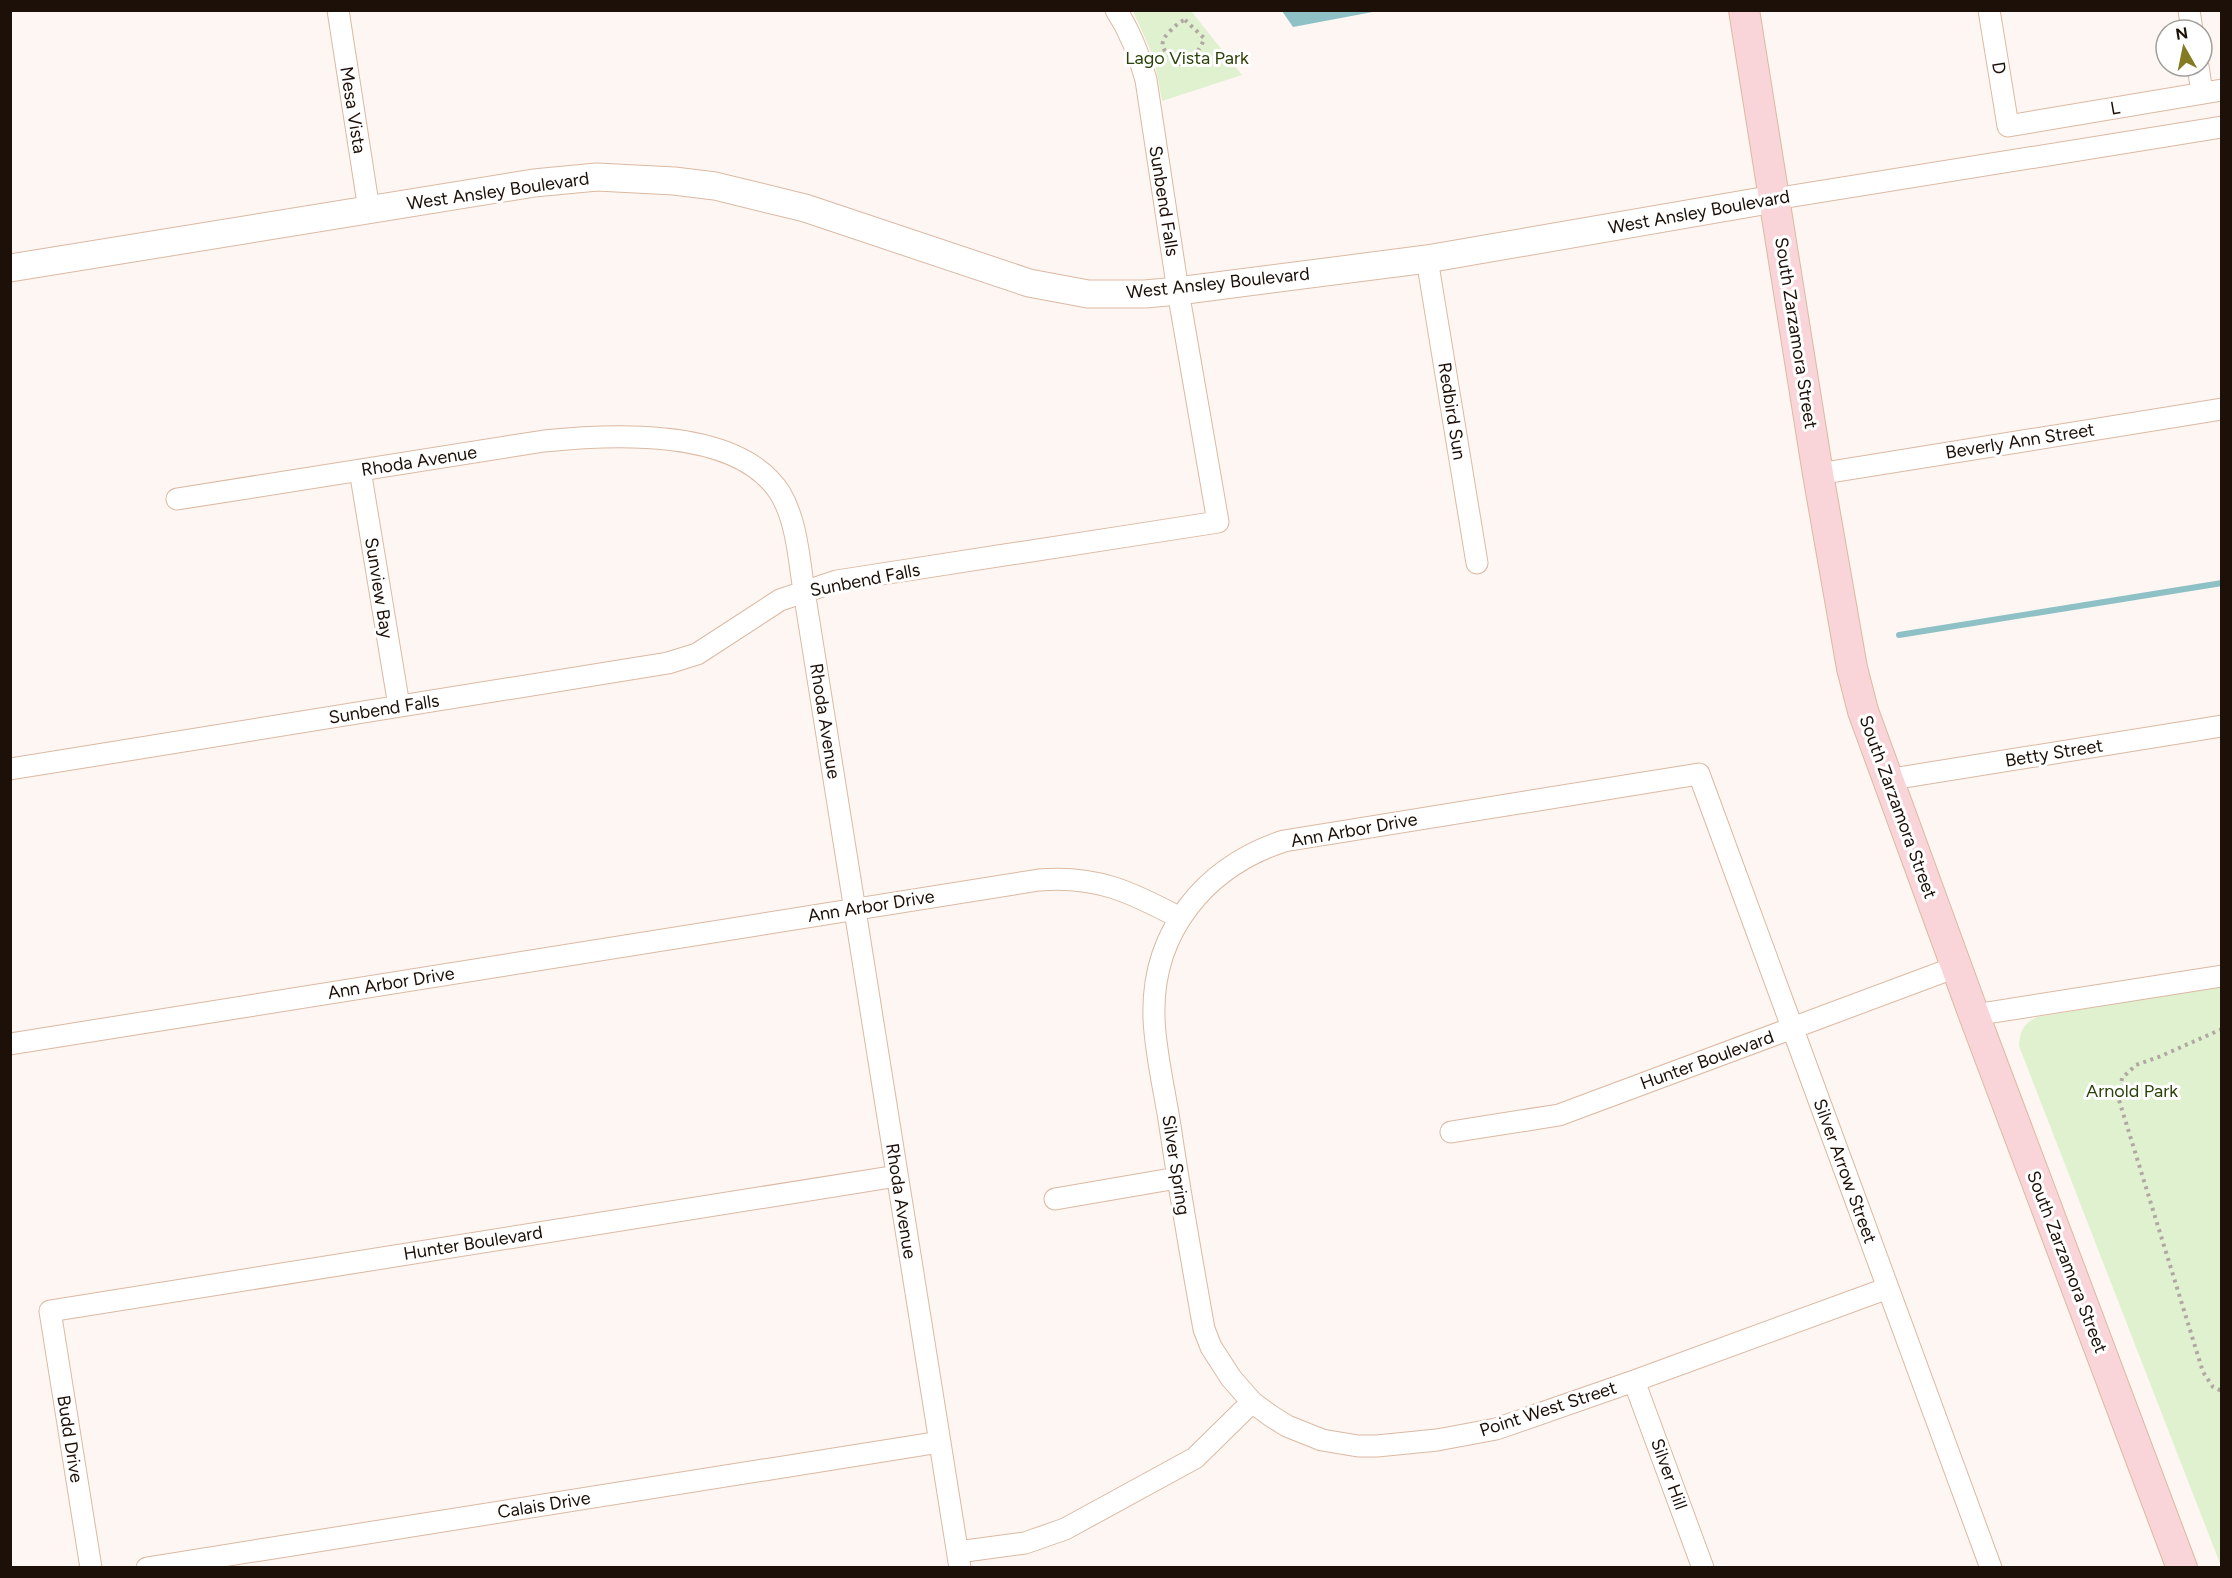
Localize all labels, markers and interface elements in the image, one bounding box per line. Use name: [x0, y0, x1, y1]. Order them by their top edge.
north arrow: [2154, 18, 2214, 78]
text: N: [2174, 23, 2189, 44]
park label: Lago Vista Park: [1125, 47, 1249, 69]
street label: D: [1987, 60, 2011, 76]
street label: Mesa Vista: [335, 65, 371, 155]
street label: L: [2108, 96, 2122, 120]
street label: Sunbend Falls: [1144, 144, 1184, 258]
street label: West Ansley Boulevard: [405, 167, 591, 215]
street label: West Ansley Boulevard: [1606, 185, 1792, 239]
street label: South Zarzamora Street: [1770, 236, 1822, 430]
street label: West Ansley Boulevard: [1125, 262, 1311, 304]
street label: Redbird Sun: [1433, 361, 1471, 461]
street label: Beverly Ann Street: [1944, 418, 2096, 464]
street label: Rhoda Avenue: [360, 441, 479, 481]
street label: Sunview Bay: [360, 536, 398, 641]
street label: Sunbend Falls: [808, 559, 922, 601]
street label: Rhoda Avenue: [805, 662, 845, 781]
street label: Sunbend Falls: [327, 689, 441, 729]
street label: South Zarzamora Street: [1855, 712, 1941, 902]
street label: Betty Street: [2004, 734, 2105, 772]
street label: Ann Arbor Drive: [1289, 808, 1419, 852]
street label: Ann Arbor Drive: [806, 885, 936, 927]
street label: Ann Arbor Drive: [326, 962, 456, 1004]
street label: Hunter Boulevard: [1637, 1026, 1777, 1094]
park label: Arnold Park: [2086, 1080, 2178, 1102]
street label: Silver Arrow Street: [1809, 1096, 1881, 1246]
street label: Silver Spring: [1157, 1113, 1195, 1217]
street label: Rhoda Avenue: [881, 1142, 921, 1261]
street label: South Zarzamora Street: [2022, 1168, 2112, 1356]
street label: Hunter Boulevard: [402, 1221, 544, 1265]
street label: Point West Street: [1477, 1376, 1619, 1441]
street label: Budd Drive: [52, 1394, 88, 1484]
street label: Silver Hill: [1646, 1435, 1692, 1513]
street label: Calais Drive: [496, 1487, 592, 1523]

